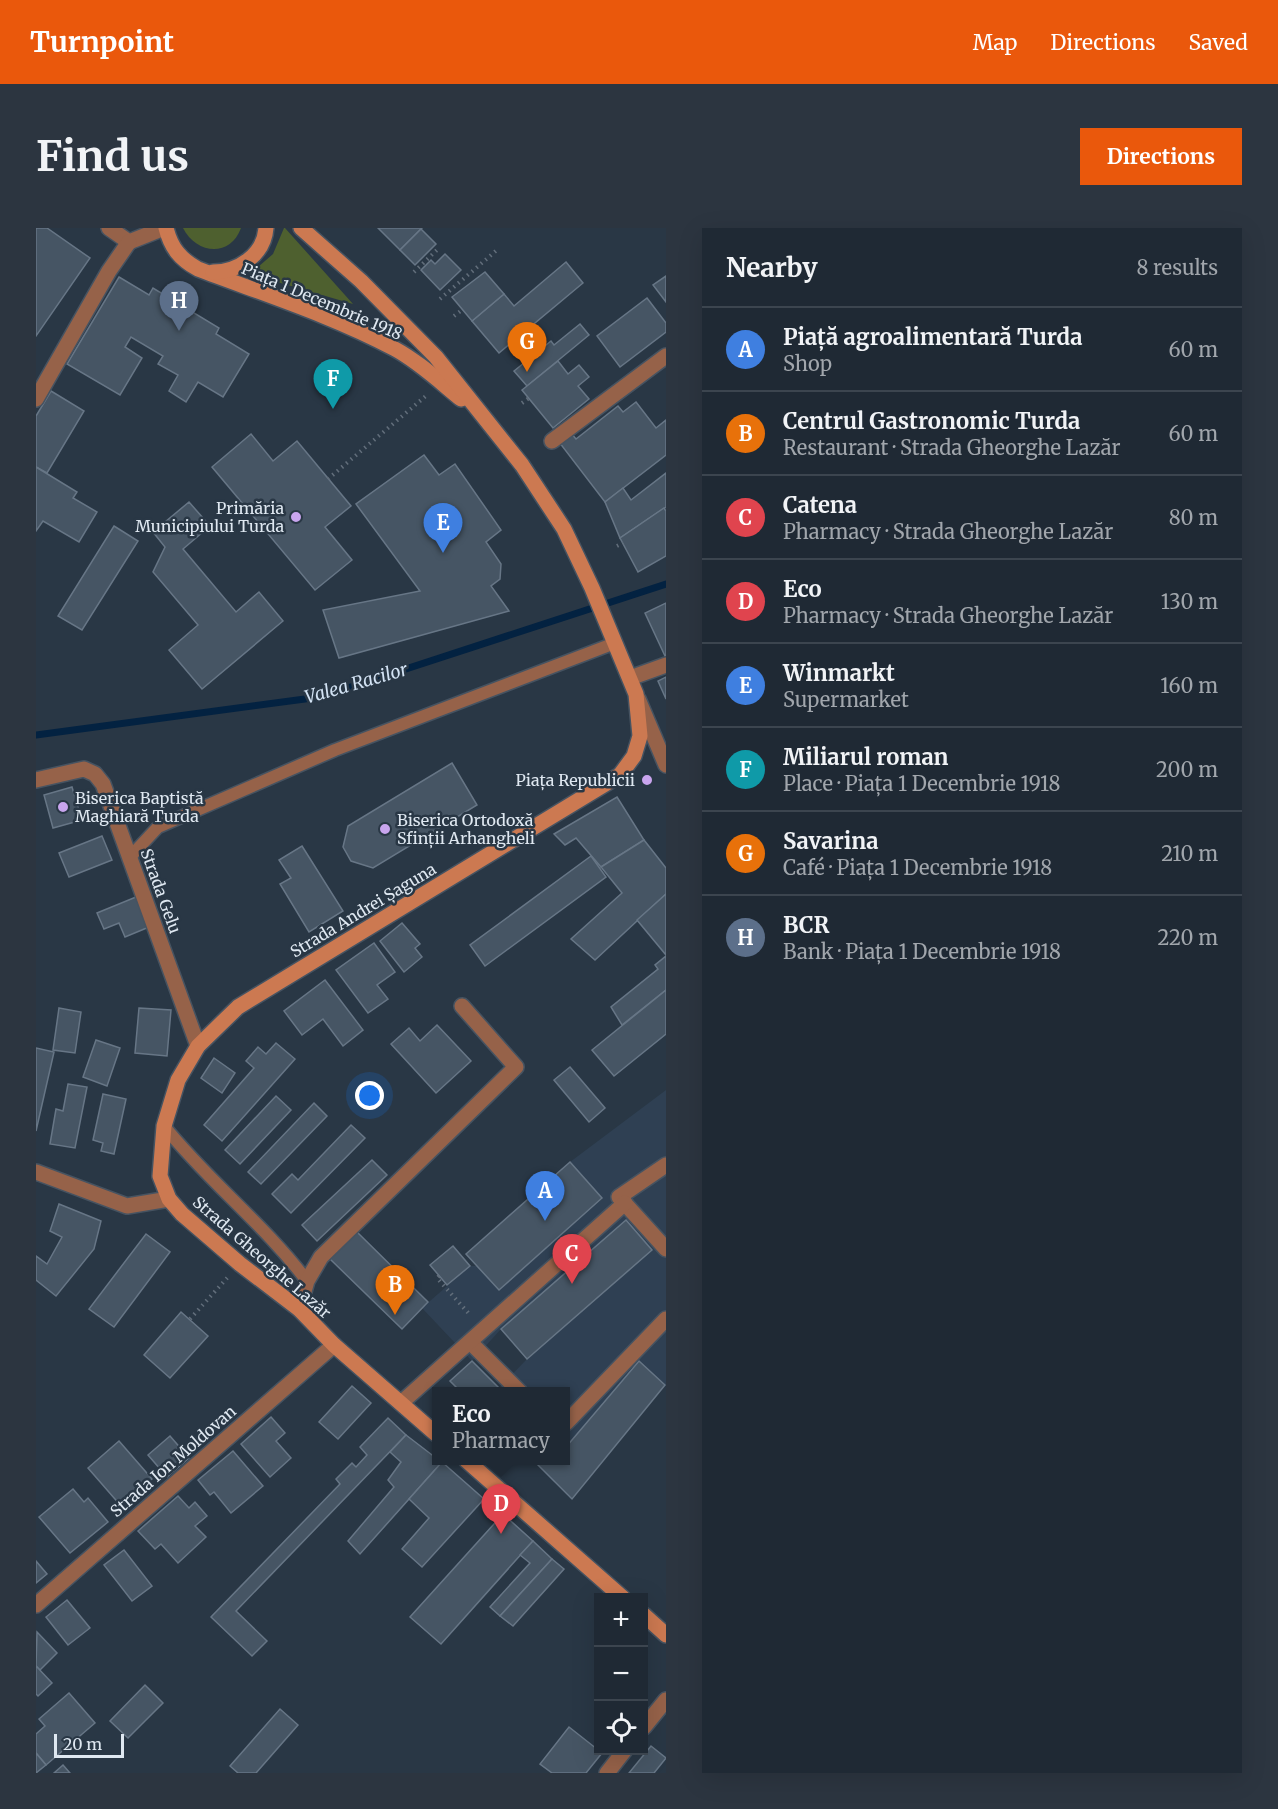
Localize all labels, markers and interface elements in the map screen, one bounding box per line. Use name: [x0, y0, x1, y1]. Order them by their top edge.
text: Turnpoint: [30, 24, 174, 60]
text: Map: [973, 29, 1017, 56]
text: Directions: [1050, 29, 1155, 56]
text: Saved: [1188, 29, 1248, 56]
button: Directions: [1080, 128, 1242, 185]
text: Find us: [36, 130, 189, 182]
text: Nearby: [726, 251, 818, 284]
text: 8 results: [1136, 255, 1218, 280]
street label: Piața 1 Decembrie 1918: [238, 258, 405, 345]
pin: H: [160, 282, 198, 331]
pin: G: [508, 322, 546, 372]
text: Piață agroalimentară Turda: [783, 323, 1082, 351]
text: A: [738, 337, 753, 362]
text: 60 m: [1168, 337, 1218, 362]
text: Shop: [783, 351, 832, 376]
pin: F: [314, 360, 352, 409]
text: Centrul Gastronomic Turda: [783, 407, 1080, 435]
text: B: [739, 421, 752, 446]
text: 60 m: [1168, 421, 1218, 446]
text: Restaurant · Strada Gheorghe Lazăr: [783, 435, 1121, 460]
text: Catena: [783, 491, 857, 519]
place label: Primăria Municipiului Turda: [135, 498, 284, 536]
pin: E: [424, 504, 462, 553]
text: C: [739, 505, 752, 530]
text: 80 m: [1169, 505, 1218, 530]
marker: Primăria Municipiului Turda: [289, 510, 303, 524]
text: Pharmacy · Strada Gheorghe Lazăr: [783, 519, 1113, 544]
text: Eco: [783, 575, 822, 603]
text: D: [738, 589, 753, 614]
text: 130 m: [1161, 589, 1218, 614]
text: Pharmacy · Strada Gheorghe Lazăr: [783, 603, 1113, 628]
water label: Valea Racilor: [302, 657, 411, 709]
text: Winmarkt: [783, 659, 895, 687]
text: E: [739, 673, 752, 698]
text: 160 m: [1160, 673, 1218, 698]
text: Supermarket: [783, 687, 909, 712]
text: Miliarul roman: [783, 743, 949, 771]
text: F: [739, 757, 752, 782]
text: 200 m: [1156, 757, 1218, 782]
place label: Piața Republicii: [516, 770, 635, 791]
text: Place · Piața 1 Decembrie 1918: [783, 771, 1060, 796]
marker: Piața Republicii: [640, 773, 654, 787]
place label: Biserica Baptistă Maghiară Turda: [75, 788, 204, 826]
marker: Biserica Baptistă Maghiară Turda: [56, 800, 70, 814]
place label: Biserica Ortodoxă Sfinții Arhangheli: [397, 810, 535, 849]
marker: Biserica Ortodoxă Sfinții Arhangheli: [378, 822, 392, 836]
text: Savarina: [783, 827, 878, 855]
text: G: [738, 841, 753, 866]
text: 210 m: [1161, 841, 1218, 866]
street label: Strada Gelu: [136, 846, 186, 936]
text: Café · Piața 1 Decembrie 1918: [783, 855, 1052, 880]
street label: Strada Andrei Șaguna: [286, 858, 440, 962]
text: BCR: [783, 911, 829, 939]
text: H: [737, 925, 754, 950]
text: 220 m: [1158, 925, 1218, 950]
text: Bank · Piața 1 Decembrie 1918: [783, 939, 1061, 964]
your location: [355, 1081, 384, 1110]
pin: A: [526, 1172, 564, 1221]
street label: Strada Gheorghe Lazăr: [189, 1192, 335, 1322]
pin: C: [552, 1234, 592, 1284]
pin: B: [376, 1266, 414, 1315]
popup: [432, 1387, 570, 1465]
text: Eco: [452, 1400, 491, 1428]
street label: Strada Ion Moldovan: [106, 1401, 240, 1521]
text: Pharmacy: [452, 1428, 550, 1453]
pin: D: [482, 1484, 520, 1534]
map controls: [594, 1593, 648, 1755]
button: +: [594, 1593, 648, 1647]
button: −: [594, 1647, 648, 1701]
button: locate: [594, 1701, 648, 1755]
scale bar: [54, 1731, 124, 1758]
text: 20 m: [63, 1734, 102, 1754]

